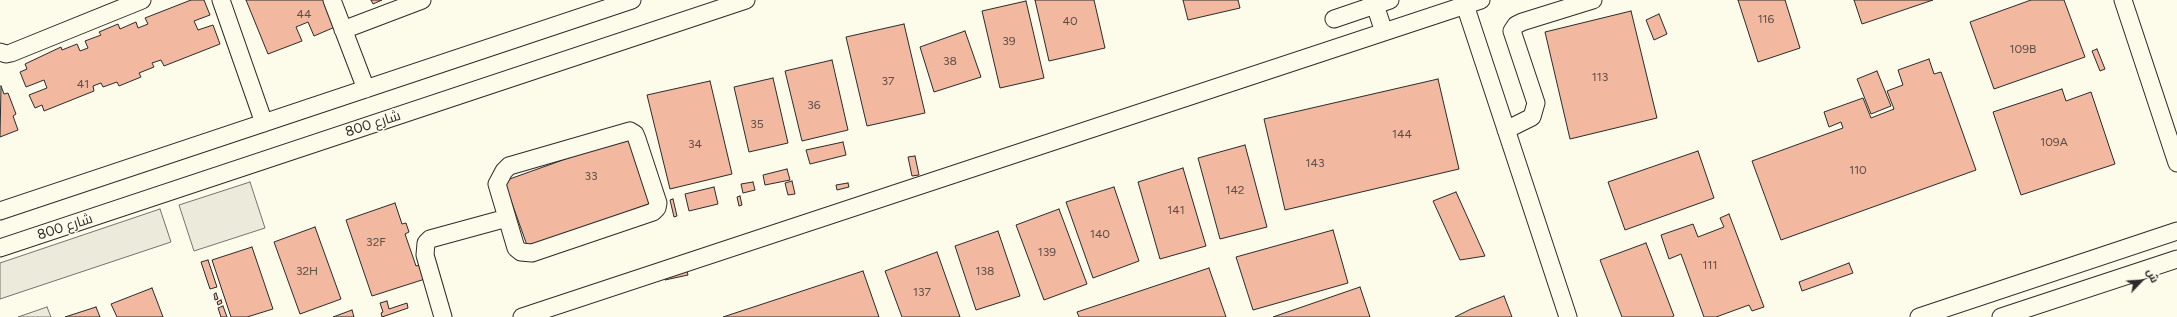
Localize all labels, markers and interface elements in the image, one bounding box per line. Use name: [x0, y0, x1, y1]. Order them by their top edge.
house number: 44: [297, 7, 311, 21]
house number: 116: [1758, 12, 1774, 26]
house number: 40: [1062, 14, 1078, 28]
house number: 39: [1002, 34, 1016, 48]
house number: 109B: [2010, 42, 2036, 56]
house number: 38: [943, 54, 957, 68]
house number: 113: [1592, 70, 1608, 84]
house number: 37: [882, 74, 894, 88]
house number: 41: [77, 77, 89, 91]
house number: 36: [807, 98, 821, 112]
street label: شارع 800: [343, 107, 403, 141]
house number: 35: [750, 117, 764, 131]
house number: 144: [1392, 127, 1412, 141]
house number: 109A: [2040, 135, 2068, 149]
house number: 34: [688, 137, 702, 151]
house number: 143: [1306, 156, 1324, 170]
house number: 110: [1849, 163, 1867, 177]
house number: 33: [584, 169, 598, 183]
house number: 142: [1225, 183, 1245, 197]
house number: 141: [1167, 203, 1185, 217]
street label: شارع 800: [35, 210, 95, 244]
house number: 140: [1090, 227, 1110, 241]
house number: 32F: [366, 235, 386, 249]
house number: 139: [1038, 245, 1056, 259]
house number: 111: [1703, 258, 1717, 272]
north arrow: [2121, 261, 2161, 301]
house number: 32H: [296, 264, 318, 278]
house number: 138: [976, 264, 994, 278]
text: ش: [2143, 267, 2161, 285]
house number: 137: [913, 285, 931, 299]

